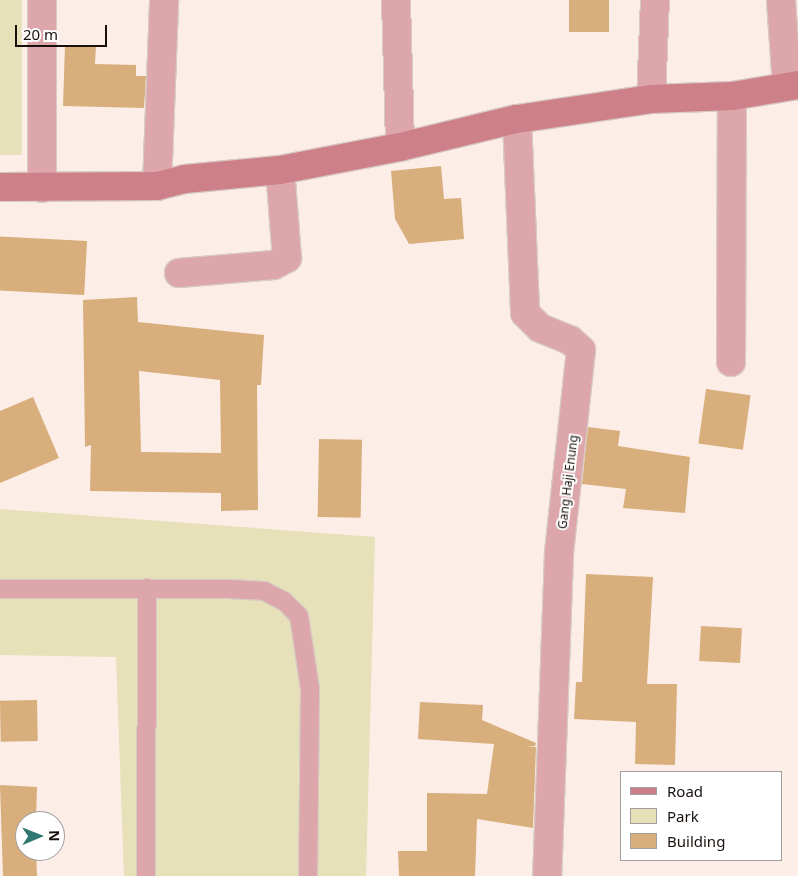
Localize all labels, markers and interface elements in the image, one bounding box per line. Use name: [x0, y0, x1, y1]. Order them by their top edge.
scale bar: [18, 15, 110, 47]
text: 20 m: [23, 24, 58, 44]
street label: Gang Haji Enung: [555, 434, 581, 530]
legend: [620, 771, 783, 861]
text: Road: [667, 781, 703, 801]
text: Park: [667, 806, 699, 826]
north arrow: [15, 811, 65, 861]
text: N: [45, 830, 64, 842]
text: Building: [667, 831, 725, 851]

